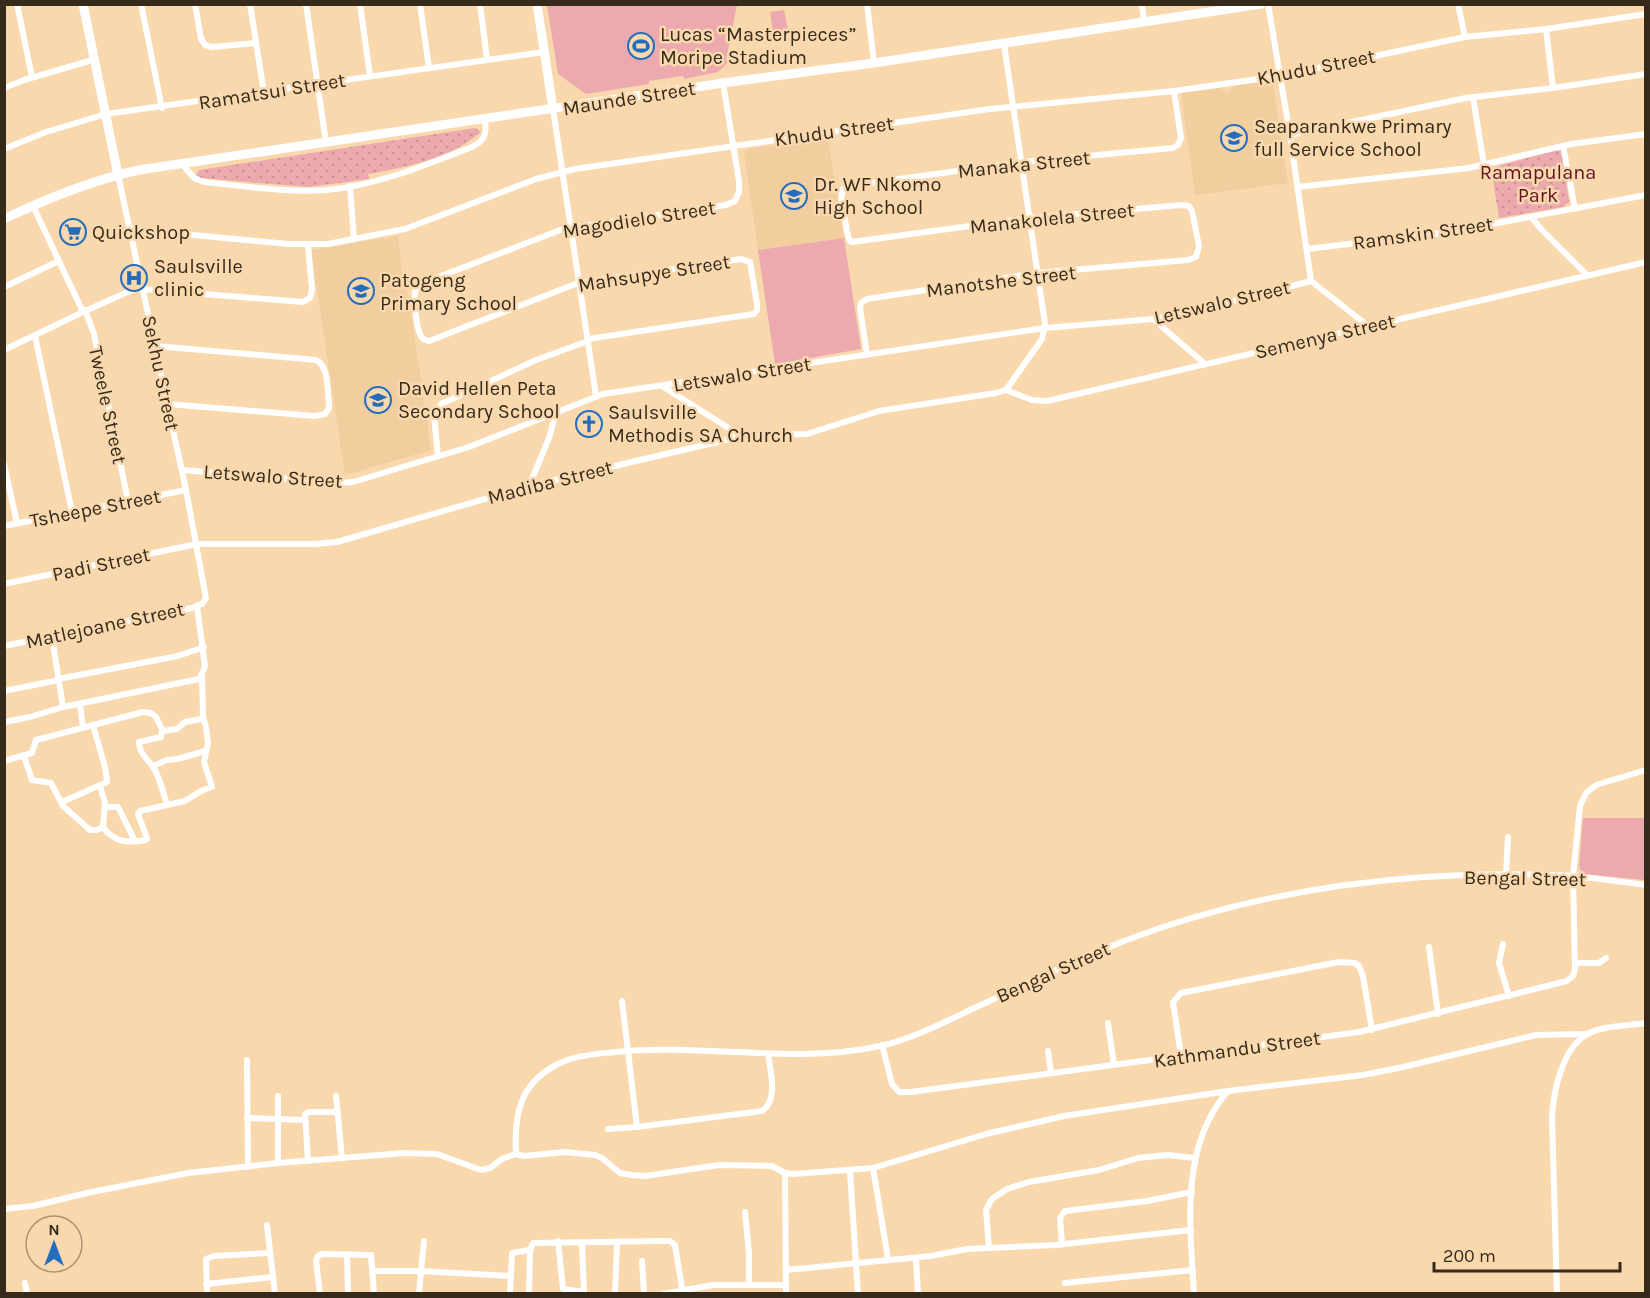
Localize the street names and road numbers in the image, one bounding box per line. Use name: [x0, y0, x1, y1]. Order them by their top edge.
street label: Khudu Street: [1255, 45, 1378, 90]
street label: Ramatsui Street: [197, 68, 348, 114]
street label: Maunde Street: [561, 77, 697, 120]
street label: Khudu Street: [773, 112, 896, 151]
street label: Manaka Street: [957, 146, 1092, 183]
street label: Magodielo Street: [561, 196, 718, 243]
street label: Manakolela Street: [969, 198, 1136, 239]
street label: Ramskin Street: [1351, 212, 1495, 255]
street label: Mahsupye Street: [576, 250, 732, 297]
street label: Manotshe Street: [925, 261, 1078, 302]
street label: Letswalo Street: [1152, 276, 1293, 329]
street label: Semenya Street: [1253, 309, 1398, 364]
street label: Sekhu Street: [137, 313, 184, 433]
street label: Tweele Street: [84, 344, 131, 467]
street label: Letswalo Street: [671, 352, 813, 397]
street label: Madiba Street: [485, 456, 616, 509]
street label: Letswalo Street: [203, 460, 344, 493]
street label: Tsheepe Street: [28, 484, 163, 532]
street label: Padi Street: [50, 543, 153, 586]
street label: Matlejoane Street: [24, 597, 187, 654]
street label: Bengal Street: [1464, 866, 1587, 891]
street label: Bengal Street: [993, 937, 1114, 1008]
street label: Kathmandu Street: [1152, 1026, 1322, 1073]

